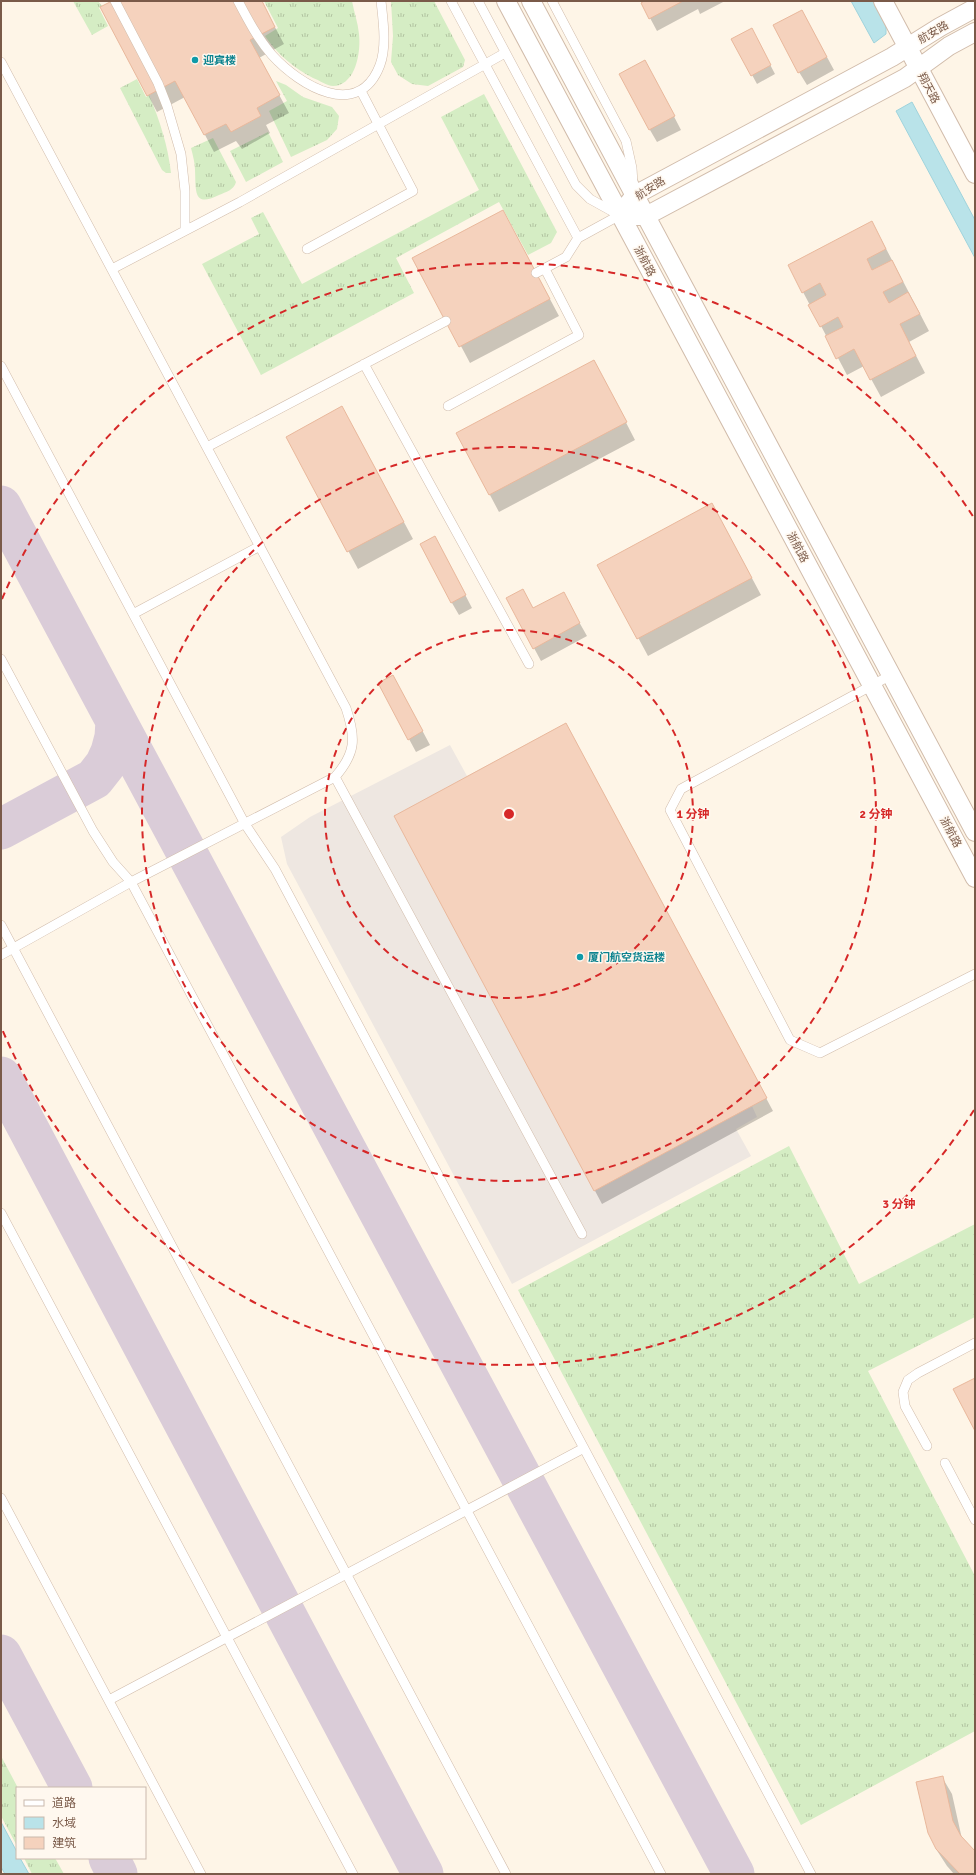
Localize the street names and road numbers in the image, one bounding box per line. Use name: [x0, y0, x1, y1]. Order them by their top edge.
street label: 航安路: [916, 19, 951, 46]
street label: 翔天路: [915, 71, 942, 106]
street label: 航安路: [633, 174, 668, 203]
street label: 浙航路: [631, 244, 658, 279]
street label: 浙航路: [784, 530, 811, 565]
street label: 浙航路: [937, 815, 964, 850]

